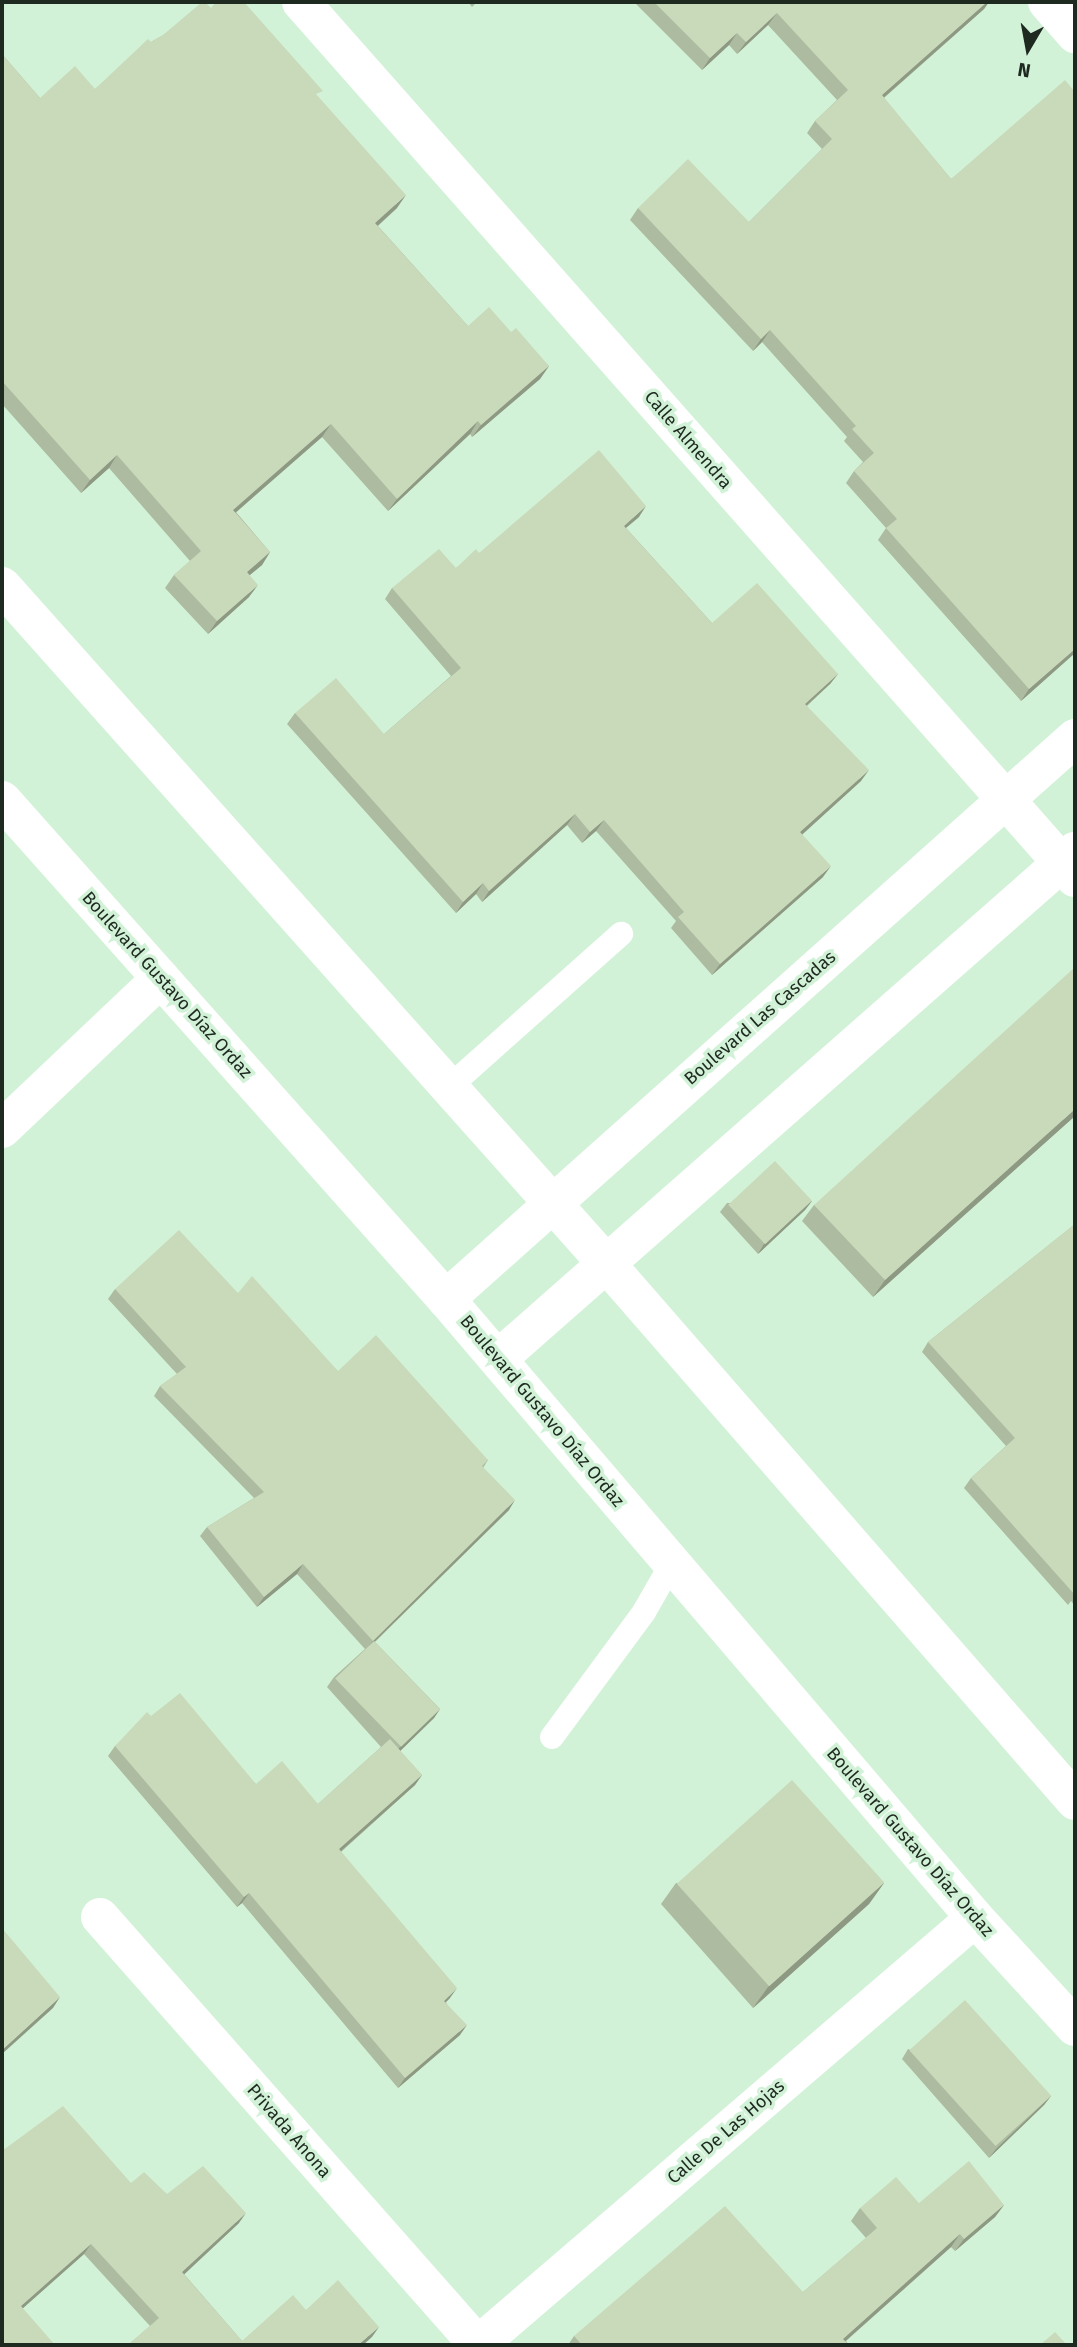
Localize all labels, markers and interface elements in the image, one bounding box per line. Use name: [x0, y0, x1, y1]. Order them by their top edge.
north arrow: [993, 14, 1063, 84]
text: N: [1016, 58, 1032, 83]
street label: Calle Almendra: [640, 387, 736, 493]
street label: Boulevard Gustavo Díaz Ordaz: [77, 887, 257, 1083]
street label: Boulevard Las Cascadas: [680, 946, 840, 1090]
street label: Boulevard Gustavo Díaz Ordaz: [455, 1311, 629, 1511]
street label: Boulevard Gustavo Díaz Ordaz: [822, 1743, 998, 1941]
street label: Calle De Las Hojas: [663, 2075, 789, 2189]
street label: Privada Anona: [242, 2080, 336, 2182]

